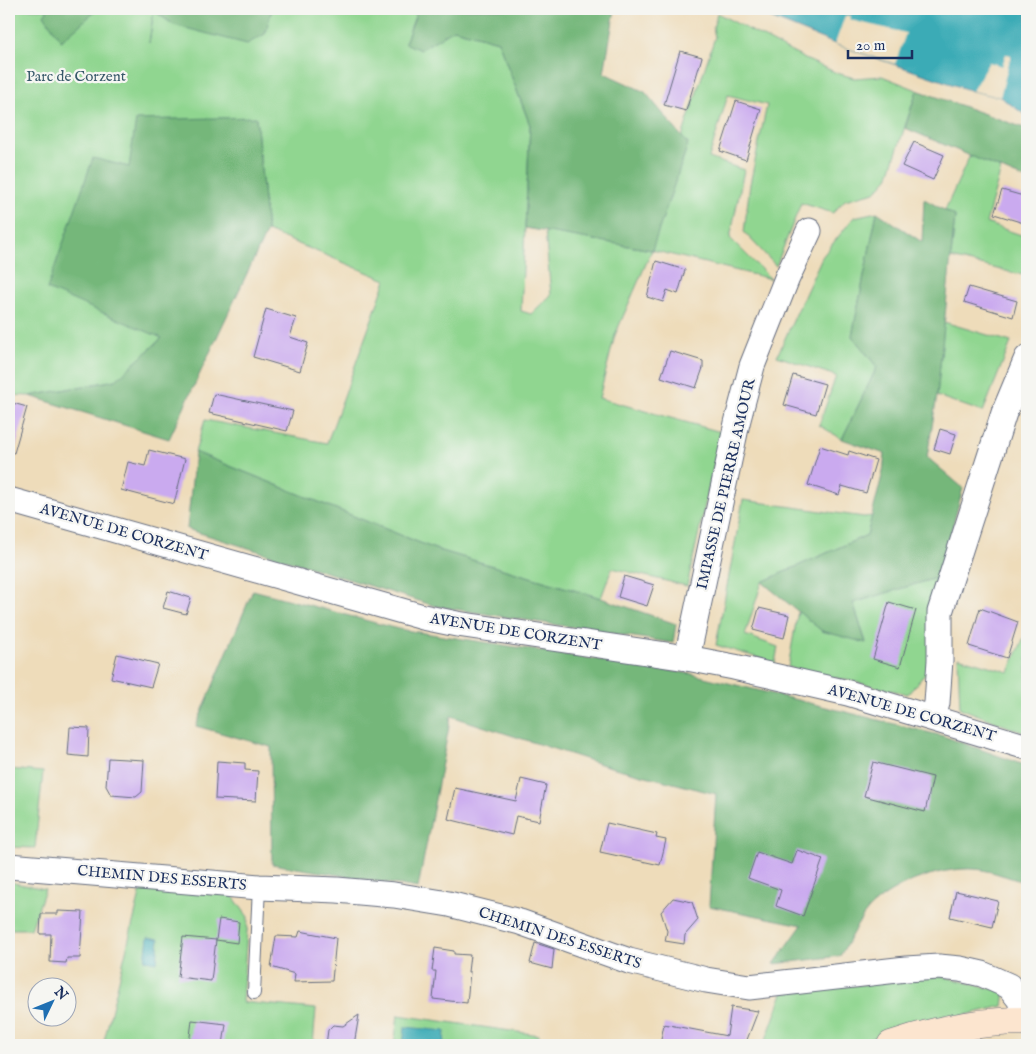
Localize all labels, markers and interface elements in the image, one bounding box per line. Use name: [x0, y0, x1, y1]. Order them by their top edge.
scale bar: [848, 28, 912, 60]
text: 20 m: [856, 36, 886, 55]
park label: Parc de Corzent: [26, 67, 126, 86]
street label: IMPASSE DE PIERRE AMOUR: [692, 376, 760, 591]
street label: AVENUE DE CORZENT: [37, 499, 210, 565]
street label: AVENUE DE CORZENT: [428, 609, 603, 655]
street label: AVENUE DE CORZENT: [825, 680, 998, 746]
street label: CHEMIN DES ESSERTS: [77, 861, 247, 895]
street label: CHEMIN DES ESSERTS: [476, 903, 644, 973]
north arrow: [28, 976, 78, 1026]
text: N: [49, 983, 71, 1004]

